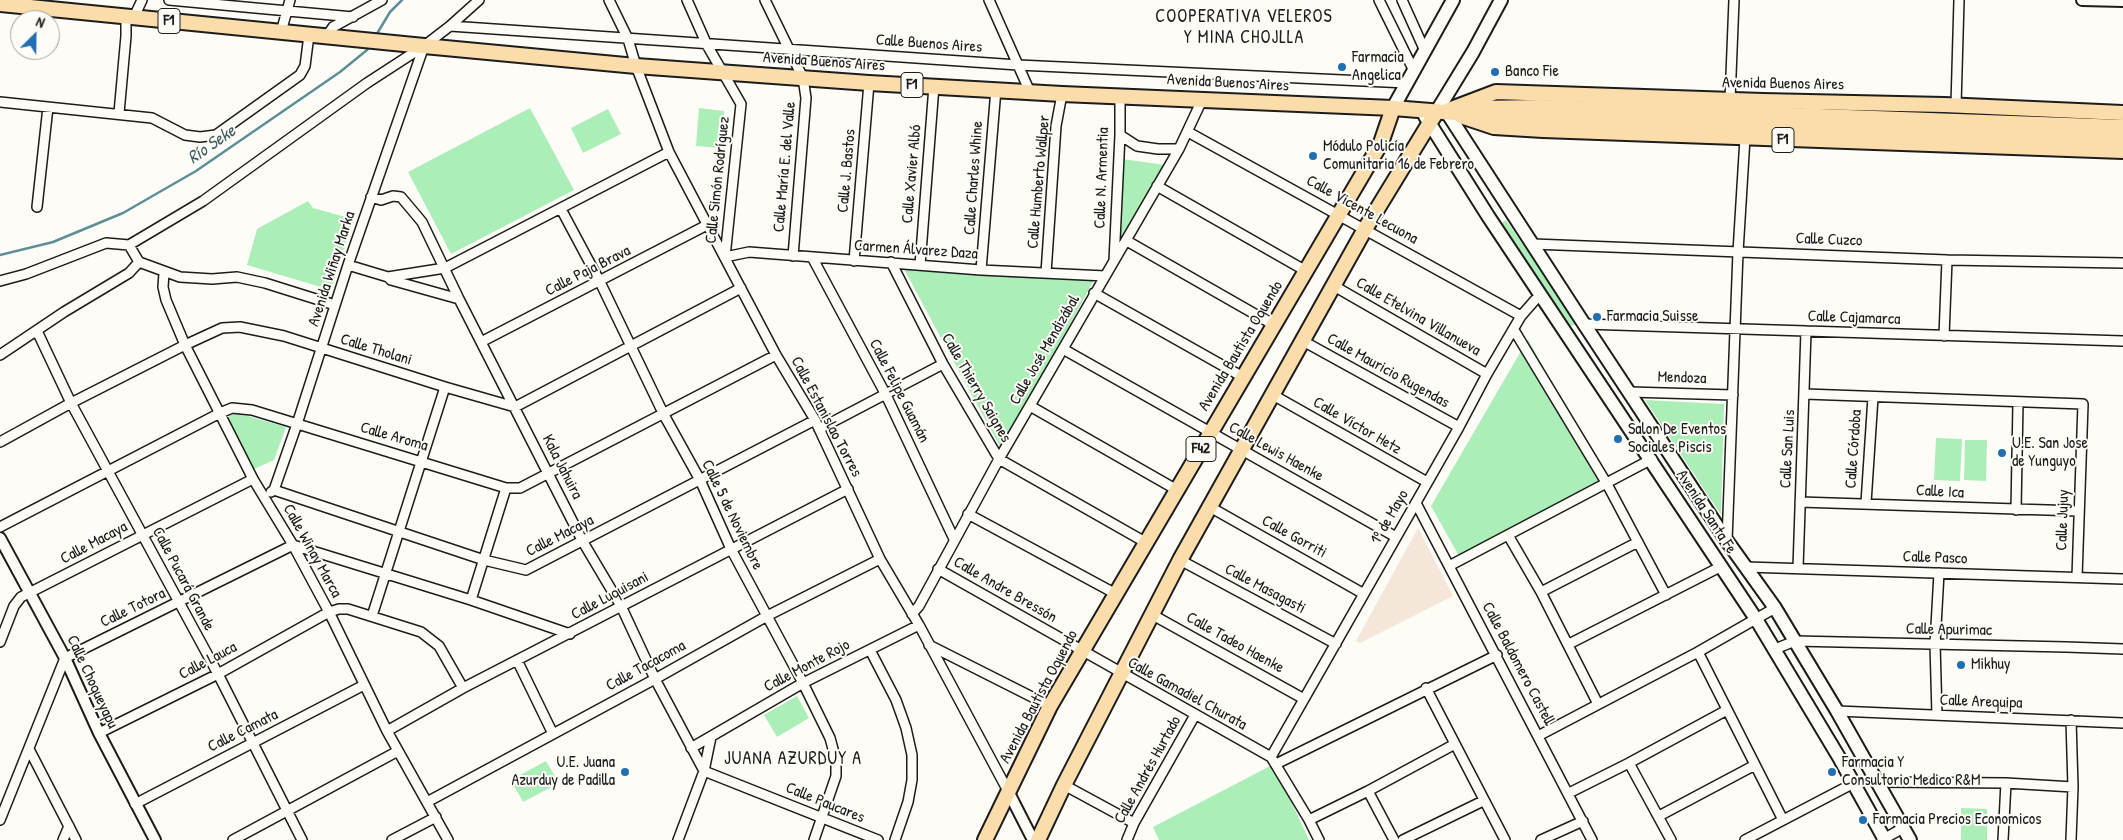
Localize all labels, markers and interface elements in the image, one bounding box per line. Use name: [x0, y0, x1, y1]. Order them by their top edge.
district label: COOPERATIVA VELEROS Y MINA CHOJLLA: [1153, 6, 1335, 48]
road number: F1: [158, 8, 180, 34]
north arrow: [10, 10, 60, 60]
text: N: [34, 11, 48, 32]
street label: Calle Buenos Aires: [875, 31, 983, 57]
street label: Avenida Buenos Aires: [762, 48, 886, 76]
place label: Farmacia Angelica: [1352, 48, 1404, 86]
marker: Farmacia Angelica: [1336, 61, 1348, 73]
place label: Banco Fie: [1505, 62, 1559, 82]
marker: Banco Fie: [1489, 66, 1501, 78]
street label: Avenida Buenos Aires: [1167, 70, 1289, 96]
road number: F1: [901, 72, 923, 98]
street label: Avenida Buenos Aires: [1722, 73, 1844, 95]
street label: Calle María E. del Valle: [770, 101, 800, 233]
street label: Calle Humberto Wallper: [1024, 114, 1054, 250]
street label: Calle Simón Rodríguez: [702, 116, 734, 244]
street label: Calle Charles Whine: [960, 120, 988, 236]
water label: Río Seke: [184, 121, 240, 169]
street label: Calle Xavier Albó: [898, 124, 926, 224]
street label: Calle N. Armentia: [1091, 127, 1113, 229]
street label: Calle J. Bastos: [834, 128, 860, 214]
road number: F1: [1772, 128, 1794, 152]
place label: Módulo Policía Comunitaria 16 de Febrero: [1323, 137, 1474, 175]
marker: Módulo Policía Comunitaria 16 de Febrero: [1307, 150, 1319, 162]
street label: Calle Vicente Lecuona: [1303, 171, 1421, 249]
street label: Avenida Wiñay Marka: [304, 209, 360, 329]
street label: Calle Cuzco: [1795, 229, 1863, 251]
street label: Carmen Álvarez Daza: [853, 236, 979, 264]
street label: Calle Paja Brava: [542, 241, 634, 301]
street label: Calle Etelvina Villanueva: [1352, 273, 1484, 361]
street label: Avenida Bautista Oquendo: [1195, 278, 1287, 414]
street label: Calle José Mendizábal: [1006, 292, 1084, 408]
place label: Farmacia Suisse: [1607, 307, 1698, 327]
street label: Calle Cajamarca: [1807, 307, 1901, 329]
marker: Farmacia Suisse: [1591, 311, 1603, 323]
street label: Calle Mauricio Rugendas: [1323, 329, 1453, 413]
street label: Calle Tholani: [338, 330, 414, 370]
street label: Calle Thierry Saignes: [937, 330, 1015, 446]
street label: Calle Felipe Guamán: [865, 336, 933, 446]
street label: Calle Estanislao Torres: [786, 354, 866, 480]
street label: Mendoza: [1657, 368, 1707, 388]
street label: Calle Víctor Hetz: [1309, 393, 1405, 459]
street label: Calle San Luis: [1776, 409, 1800, 489]
street label: Calle Córdoba: [1842, 409, 1866, 489]
street label: Calle Aroma: [358, 418, 430, 456]
street label: Calle Lewis Haenke: [1225, 418, 1327, 486]
place label: Salon De Eventos Sociales Piscis: [1628, 420, 1726, 458]
street label: Kala Jahuira: [538, 431, 586, 503]
marker: Salon De Eventos Sociales Piscis: [1612, 433, 1624, 445]
place label: U.E. San Jose de Yunguyo: [2012, 434, 2088, 472]
road number: F42: [1186, 436, 1216, 462]
marker: U.E. San Jose de Yunguyo: [1996, 447, 2008, 459]
street label: Calle 5 de Noviembre: [697, 457, 767, 573]
street label: Avenida Santa Fe: [1672, 466, 1740, 558]
street label: Calle Ica: [1915, 481, 1965, 503]
street label: 1º de Mayo: [1367, 486, 1413, 548]
street label: Calle Jujuy: [2052, 489, 2074, 551]
street label: Calle Winay Marca: [278, 501, 346, 601]
street label: Calle Macaya: [523, 511, 597, 561]
street label: Calle Gorriti: [1258, 511, 1330, 563]
street label: Calle Macaya: [57, 517, 131, 569]
street label: Calle Pucará Grande: [148, 524, 218, 634]
street label: Calle Pasco: [1902, 547, 1968, 569]
street label: Calle Andre Bressón: [950, 553, 1060, 627]
street label: Calle Masagasti: [1221, 560, 1309, 618]
street label: Calle Luquisani: [568, 568, 652, 624]
street label: Calle Totora: [97, 584, 169, 632]
street label: Calle Baldomero Castell: [1477, 599, 1559, 729]
street label: Calle Tadeo Haenke: [1183, 608, 1287, 678]
street label: Calle Apurimac: [1906, 620, 1992, 640]
street label: Avenida Bautista Oquendo: [996, 627, 1082, 767]
street label: Calle Choqueyapu: [62, 632, 122, 732]
street label: Calle Monte Rojo: [761, 635, 853, 697]
street label: Calle Tacacoma: [603, 636, 689, 696]
street label: Calle Lauca: [176, 638, 240, 684]
street label: Calle Gamadiel Churata: [1124, 653, 1250, 735]
place label: Mikhuy: [1971, 655, 2011, 675]
marker: Mikhuy: [1955, 659, 1967, 671]
street label: Calle Arequipa: [1939, 691, 2023, 713]
street label: Calle Camata: [205, 705, 281, 757]
street label: Calle Andrés Hurtado: [1110, 713, 1186, 827]
district label: JUANA AZURDUY A: [722, 748, 864, 770]
place label: U.E. Juana Azurduy de Padilla: [511, 753, 615, 791]
place label: Farmacia Y Consultorio Medico R&M: [1842, 753, 1980, 791]
marker: U.E. Juana Azurduy de Padilla: [619, 766, 631, 778]
marker: Farmacia Y Consultorio Medico R&M: [1826, 766, 1838, 778]
street label: Calle Paucares: [783, 778, 867, 828]
place label: Farmacia Precios Economicos: [1873, 810, 2041, 830]
marker: Farmacia Precios Economicos: [1857, 814, 1869, 826]

